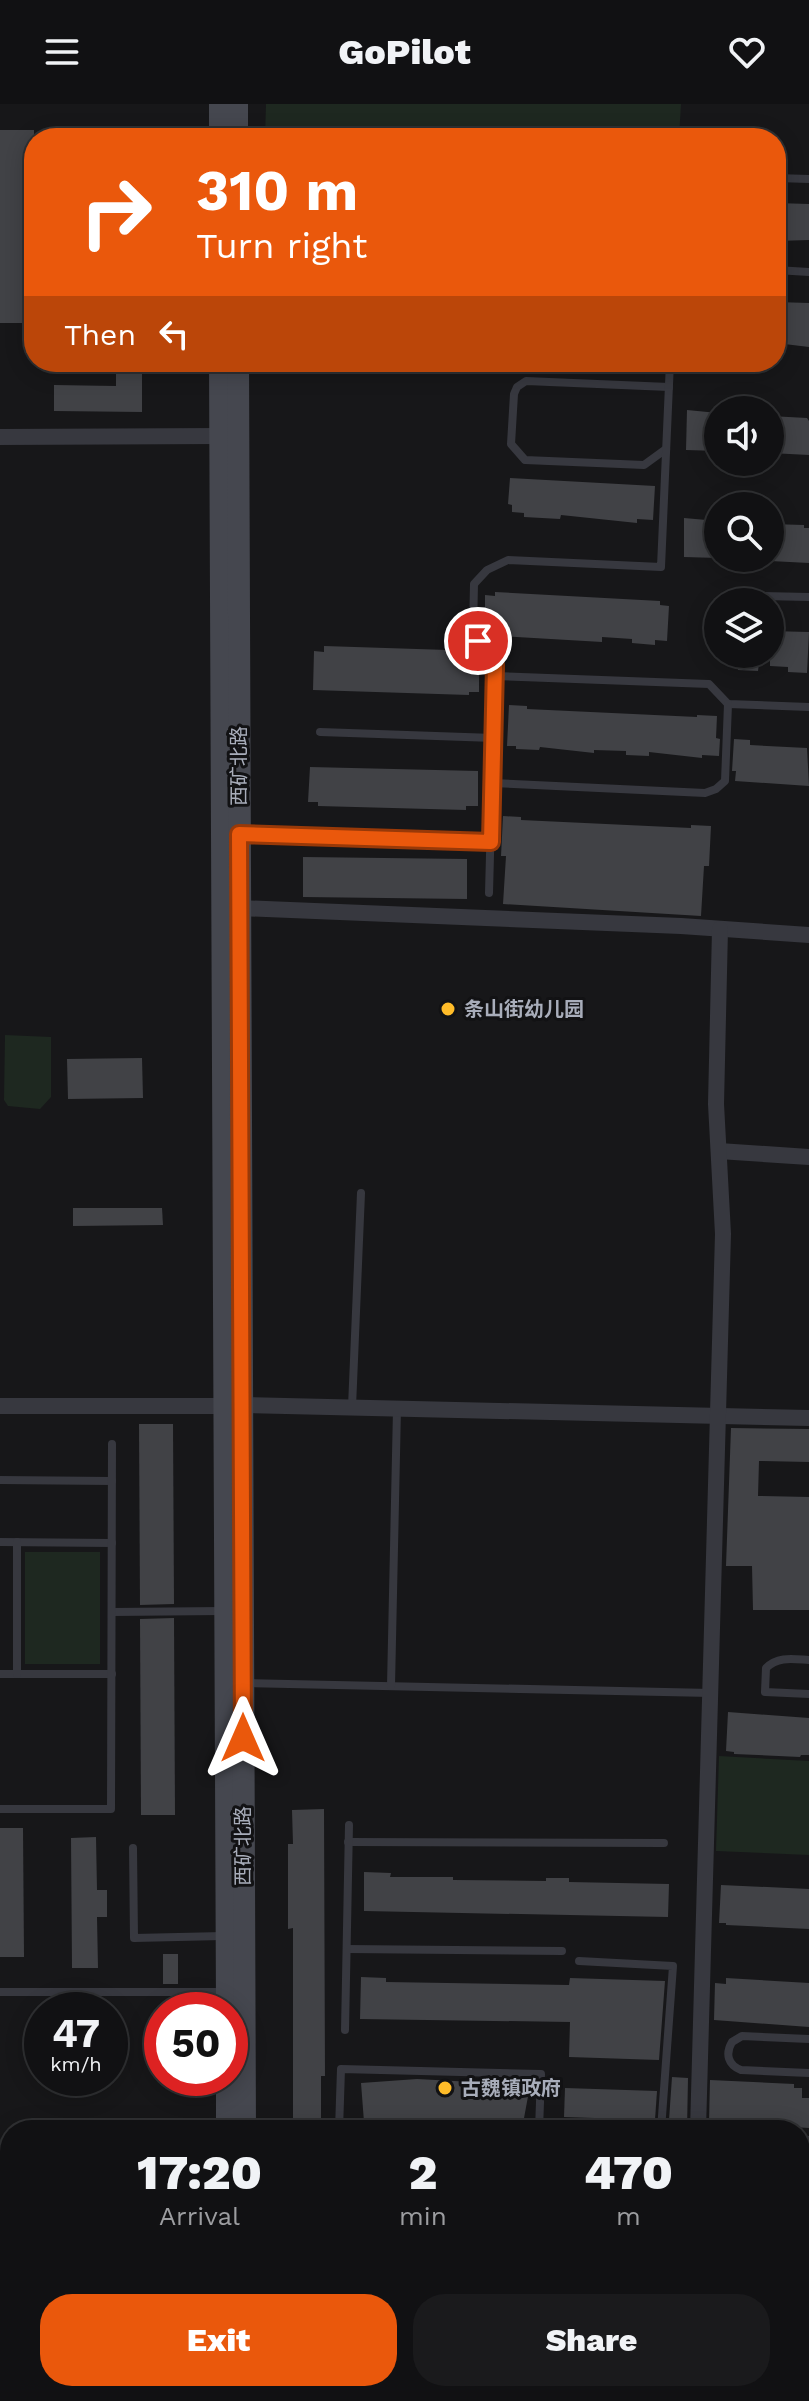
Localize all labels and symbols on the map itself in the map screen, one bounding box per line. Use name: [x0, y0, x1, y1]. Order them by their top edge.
pin: [444, 607, 512, 675]
street label: 西矿北路: [227, 726, 251, 806]
place label: 条山街幼儿园: [464, 997, 584, 1021]
marker: 条山街幼儿园: [439, 1000, 457, 1018]
position arrow: [201, 1696, 285, 1780]
street label: 西矿北路: [231, 1806, 255, 1886]
speed limit sign: 50: [144, 1992, 248, 2096]
place label: 古魏镇政府: [461, 2076, 561, 2100]
marker: 古魏镇政府: [436, 2079, 454, 2097]

